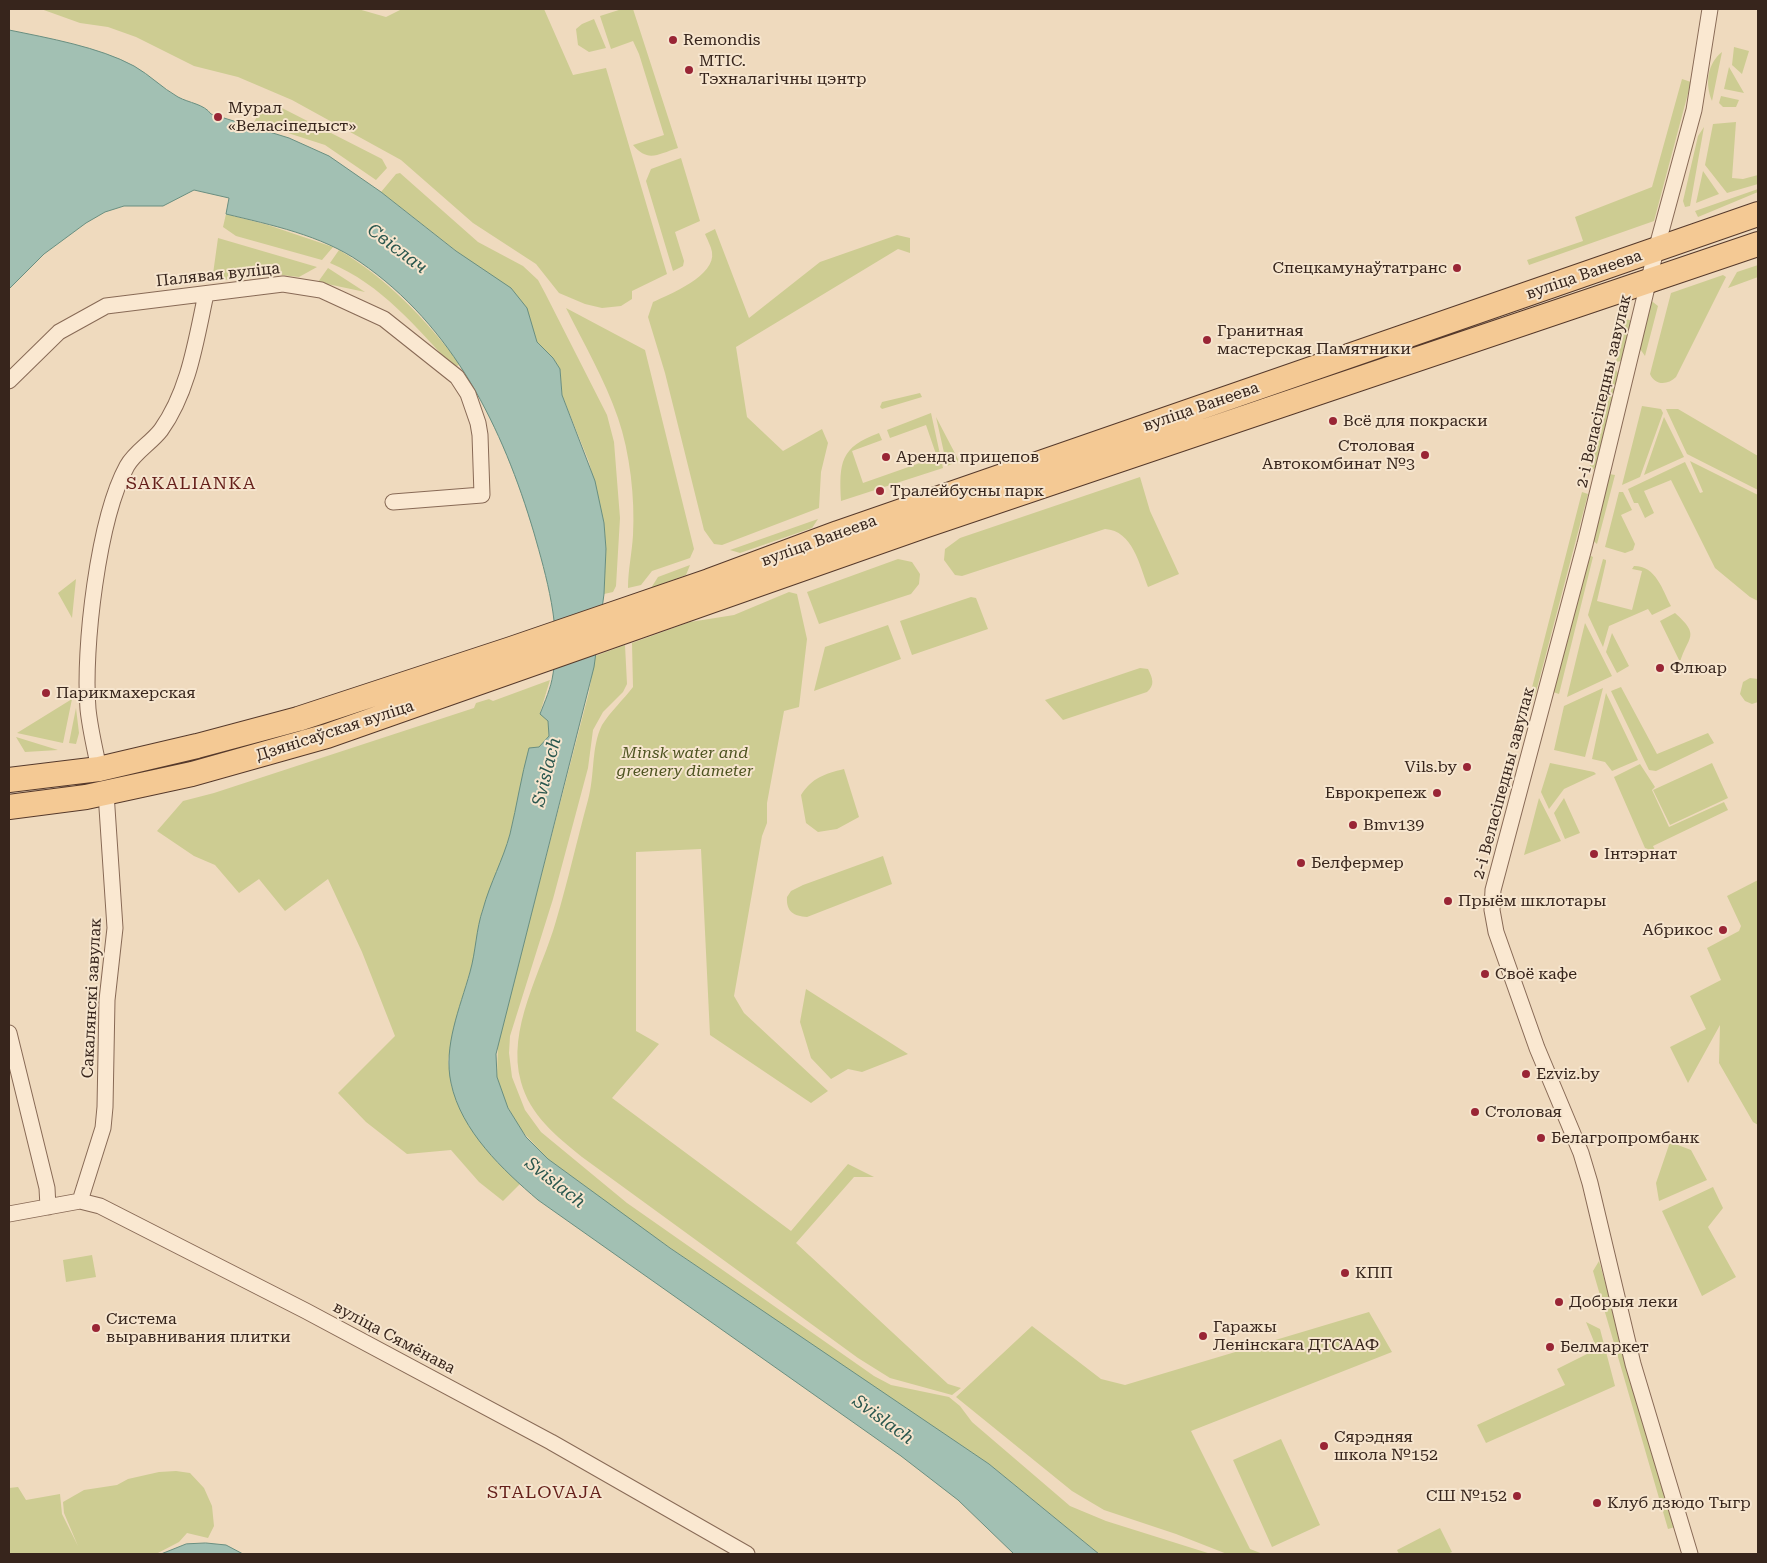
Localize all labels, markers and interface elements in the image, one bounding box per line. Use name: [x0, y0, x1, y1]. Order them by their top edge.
place label: Remondis: [683, 30, 760, 50]
marker: Remondis: [667, 34, 679, 46]
place label: МТІС. Тэхналагічны цэнтр: [699, 51, 866, 89]
marker: МТІС. Тэхналагічны цэнтр: [683, 64, 695, 76]
place label: Мурал «Веласіпедыст»: [228, 98, 356, 136]
marker: Мурал «Веласіпедыст»: [212, 111, 224, 123]
water label: Свіслач: [363, 219, 431, 279]
street label: вуліца Ванеева: [1524, 246, 1644, 304]
place label: Спецкамунаўтатранс: [1273, 258, 1447, 278]
street label: Палявая вуліца: [155, 259, 281, 291]
marker: Спецкамунаўтатранс: [1451, 262, 1463, 274]
street label: 2-і Веласіпедны завулак: [1572, 292, 1636, 490]
place label: Гранитная мастерская Памятники: [1217, 321, 1411, 359]
marker: Гранитная мастерская Памятники: [1201, 334, 1213, 346]
street label: вуліца Ванеева: [1141, 378, 1261, 436]
place label: Всё для покраски: [1343, 411, 1488, 431]
marker: Всё для покраски: [1327, 415, 1339, 427]
place label: Столовая Автокомбинат №3: [1262, 436, 1415, 474]
place label: Аренда прицепов: [896, 447, 1039, 467]
marker: Столовая Автокомбинат №3: [1419, 449, 1431, 461]
marker: Аренда прицепов: [880, 451, 892, 463]
district label: SAKALIANKA: [124, 473, 258, 495]
place label: Тралейбусны парк: [890, 481, 1044, 501]
marker: Тралейбусны парк: [874, 485, 886, 497]
street label: вуліца Ванеева: [759, 511, 879, 571]
place label: Флюар: [1670, 658, 1727, 678]
marker: Флюар: [1654, 662, 1666, 674]
place label: Парикмахерская: [56, 683, 196, 703]
street label: 2-і Веласіпедны завулак: [1469, 685, 1539, 881]
marker: Парикмахерская: [40, 687, 52, 699]
street label: Дзянісаўская вуліца: [254, 696, 416, 766]
water label: Svislach: [528, 735, 566, 809]
park label: Minsk water and greenery diameter: [617, 743, 753, 781]
place label: Vils.by: [1405, 757, 1457, 777]
marker: Vils.by: [1461, 761, 1473, 773]
place label: Еврокрепеж: [1325, 783, 1427, 803]
marker: Еврокрепеж: [1431, 787, 1443, 799]
place label: Bmv139: [1363, 815, 1424, 835]
marker: Bmv139: [1347, 819, 1359, 831]
place label: Інтэрнат: [1604, 844, 1677, 864]
marker: Інтэрнат: [1588, 848, 1600, 860]
place label: Белфермер: [1311, 853, 1404, 873]
marker: Белфермер: [1295, 857, 1307, 869]
place label: Прыём шклотары: [1458, 891, 1606, 911]
marker: Прыём шклотары: [1442, 895, 1454, 907]
street label: Сакалянскі завулак: [78, 917, 106, 1079]
place label: Абрикос: [1643, 920, 1713, 940]
marker: Абрикос: [1717, 924, 1729, 936]
place label: Своё кафе: [1495, 964, 1577, 984]
marker: Своё кафе: [1479, 968, 1491, 980]
place label: Ezviz.by: [1536, 1064, 1600, 1084]
marker: Ezviz.by: [1520, 1068, 1532, 1080]
place label: Столовая: [1485, 1102, 1562, 1122]
marker: Столовая: [1469, 1106, 1481, 1118]
place label: Белагропромбанк: [1551, 1128, 1700, 1148]
marker: Белагропромбанк: [1535, 1132, 1547, 1144]
water label: Svislach: [521, 1153, 589, 1213]
place label: КПП: [1355, 1263, 1393, 1283]
marker: КПП: [1339, 1267, 1351, 1279]
place label: Добрыя леки: [1569, 1292, 1678, 1312]
marker: Добрыя леки: [1553, 1296, 1565, 1308]
street label: вуліца Сямёнава: [330, 1298, 458, 1378]
place label: Система выравнивания плитки: [106, 1309, 291, 1347]
place label: Гаражы Ленінскага ДТСААФ: [1213, 1317, 1379, 1355]
marker: Система выравнивания плитки: [90, 1322, 102, 1334]
marker: Гаражы Ленінскага ДТСААФ: [1197, 1330, 1209, 1342]
place label: Белмаркет: [1560, 1337, 1649, 1357]
marker: Белмаркет: [1544, 1341, 1556, 1353]
water label: Svislach: [848, 1391, 918, 1449]
place label: Сярэдняя школа №152: [1334, 1427, 1438, 1465]
marker: Сярэдняя школа №152: [1318, 1440, 1330, 1452]
district label: STALOVAJA: [486, 1482, 604, 1504]
place label: СШ №152: [1426, 1486, 1507, 1506]
marker: СШ №152: [1511, 1490, 1523, 1502]
place label: Клуб дзюдо Тыгр: [1607, 1493, 1751, 1513]
marker: Клуб дзюдо Тыгр: [1591, 1497, 1603, 1509]

